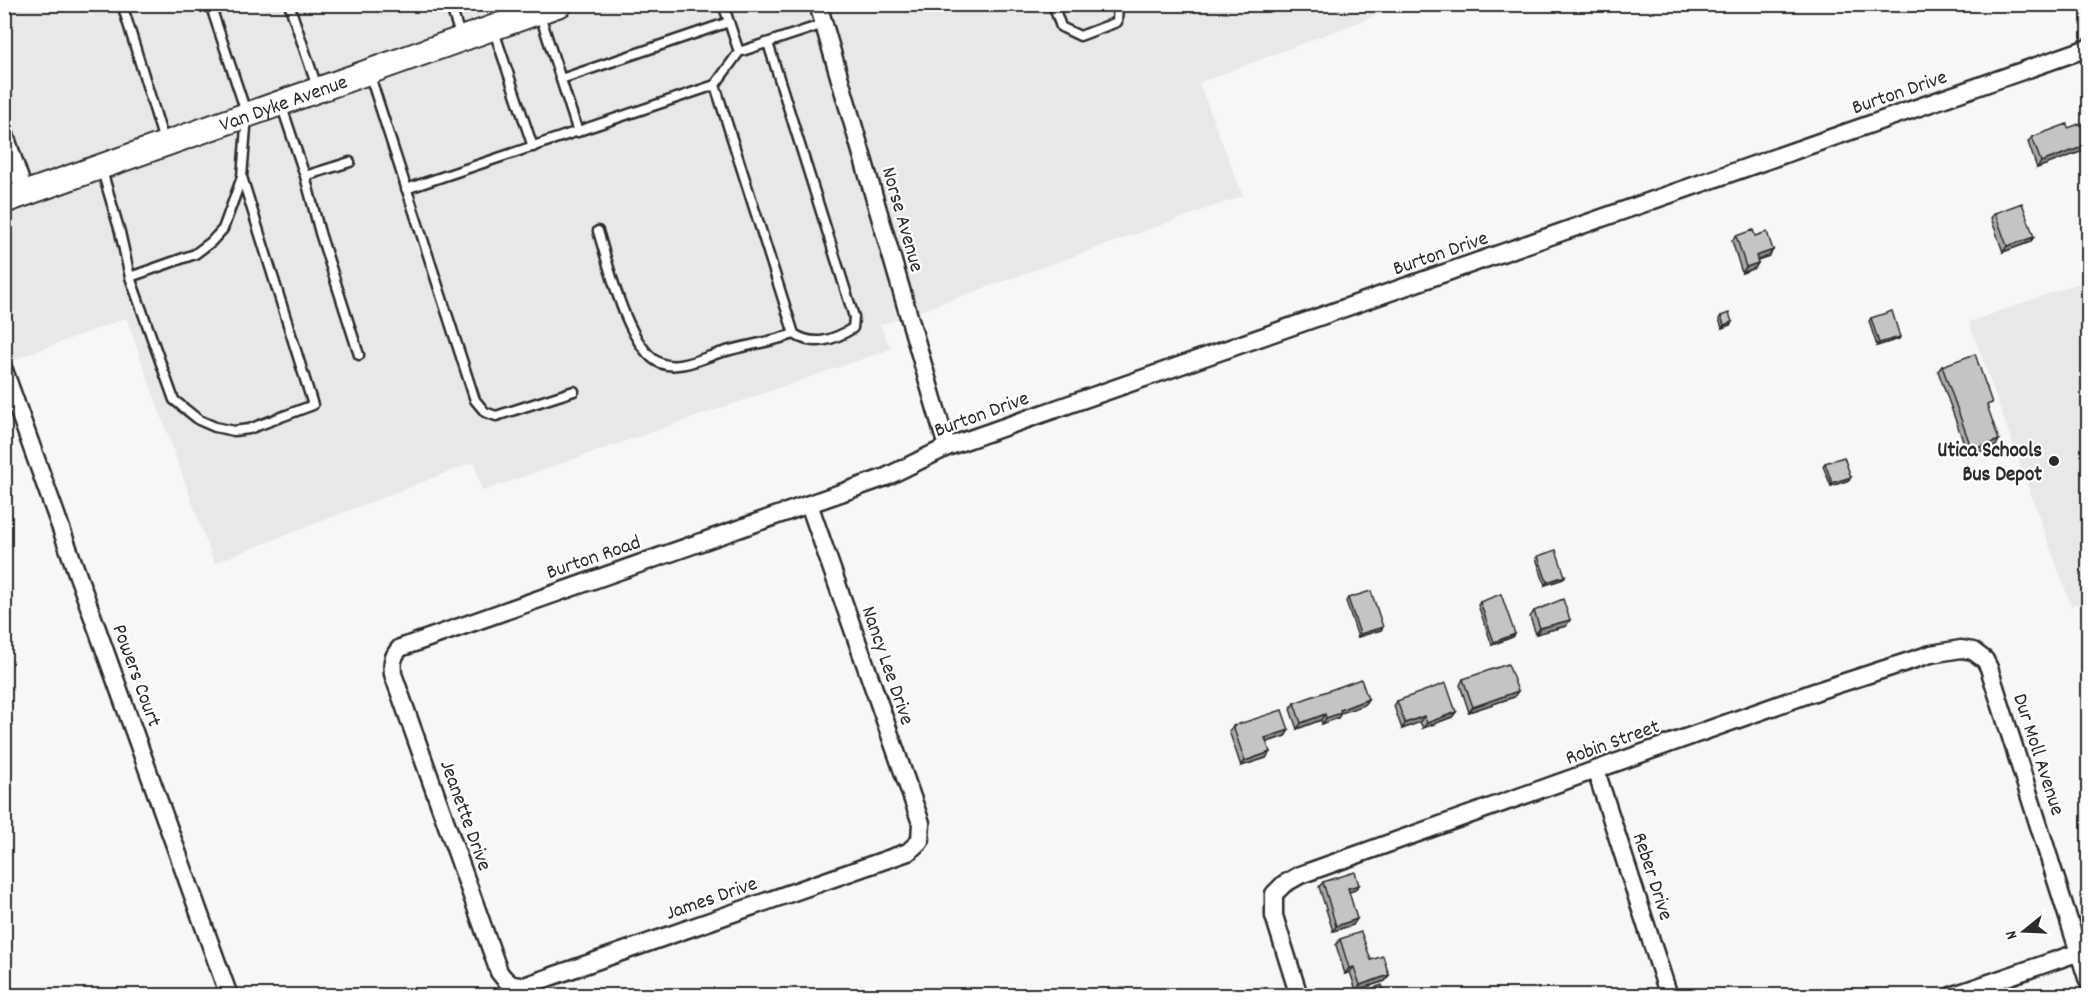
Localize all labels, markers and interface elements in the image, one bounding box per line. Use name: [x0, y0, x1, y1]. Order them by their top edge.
street label: Burton Drive: [1848, 64, 1952, 124]
street label: Van Dyke Avenue: [216, 68, 352, 141]
street label: Norse Avenue: [872, 164, 930, 276]
street label: Burton Drive: [1389, 225, 1493, 285]
street label: Burton Drive: [930, 385, 1034, 447]
place label: Utica Schools Bus Depot: [1937, 437, 2042, 491]
marker: Utica Schools Bus Depot: [2047, 454, 2061, 468]
street label: Burton Road: [543, 529, 645, 589]
street label: Nancy Lee Drive: [852, 602, 921, 729]
street label: Powers Court: [103, 620, 168, 732]
street label: Dur Moll Avenue: [2003, 690, 2071, 820]
street label: Robin Street: [1562, 713, 1664, 775]
street label: Jeanette Drive: [430, 757, 498, 876]
street label: Reber Drive: [1623, 829, 1679, 925]
street label: James Drive: [662, 870, 762, 930]
north arrow: [1994, 901, 2054, 961]
text: N: [2000, 927, 2024, 942]

